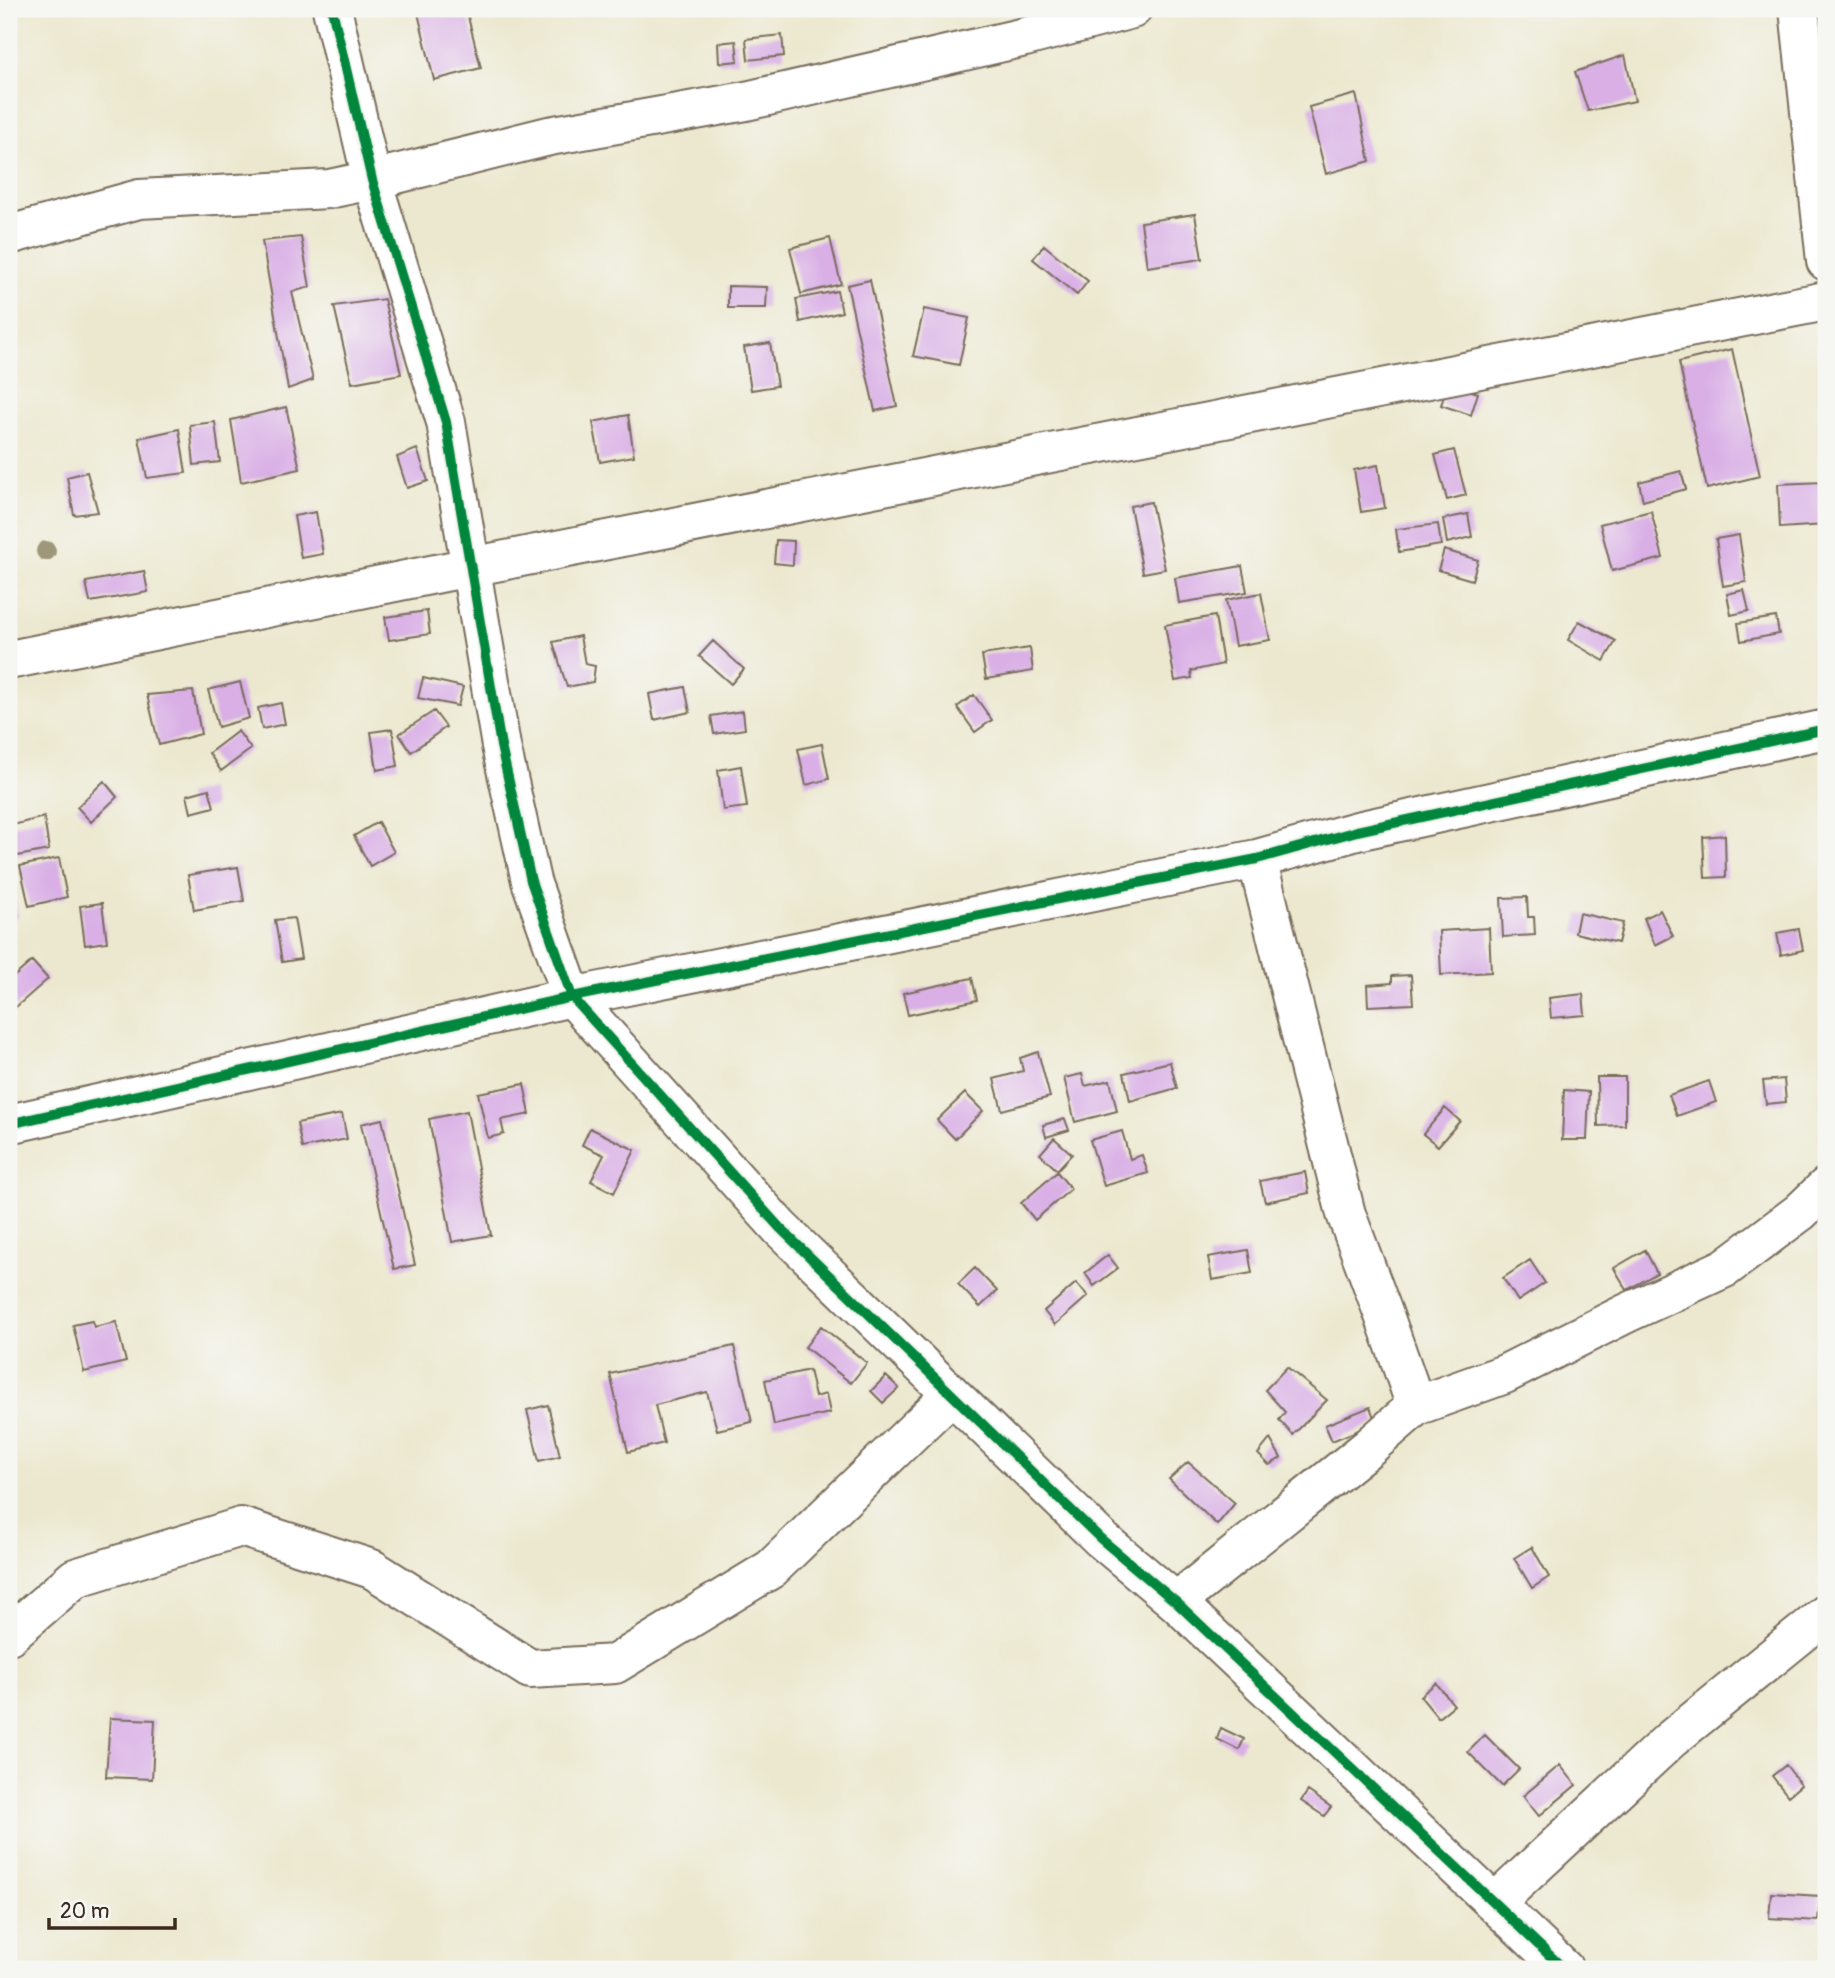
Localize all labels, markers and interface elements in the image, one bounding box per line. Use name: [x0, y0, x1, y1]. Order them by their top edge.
scale bar: [49, 1887, 175, 1931]
text: 20 m: [60, 1898, 109, 1925]

